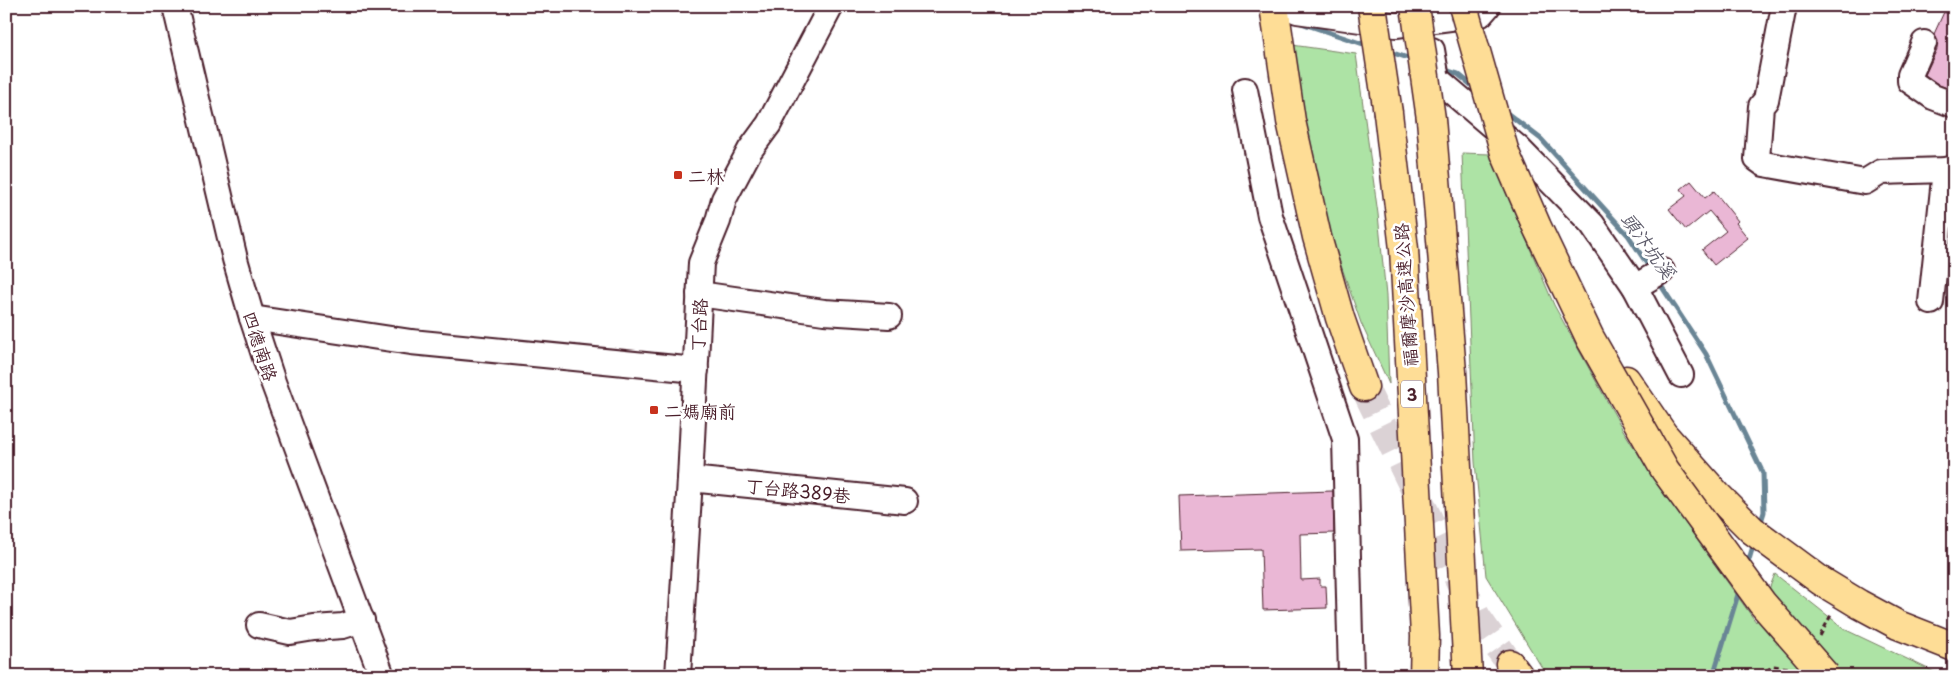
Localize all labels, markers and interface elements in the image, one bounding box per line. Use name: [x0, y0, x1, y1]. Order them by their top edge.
place label: 二林: [688, 162, 724, 189]
marker: 二林: [672, 169, 684, 181]
water label: 頭汴坑溪: [1615, 206, 1683, 285]
street label: 福爾摩沙高速公路: [1387, 222, 1423, 368]
street label: 丁台路: [683, 297, 713, 353]
street label: 四德南路: [237, 308, 285, 384]
road number: 3: [1401, 380, 1423, 408]
place label: 二媽廟前: [664, 397, 736, 424]
marker: 二媽廟前: [648, 404, 660, 416]
street label: 丁台路389巷: [744, 471, 852, 509]

